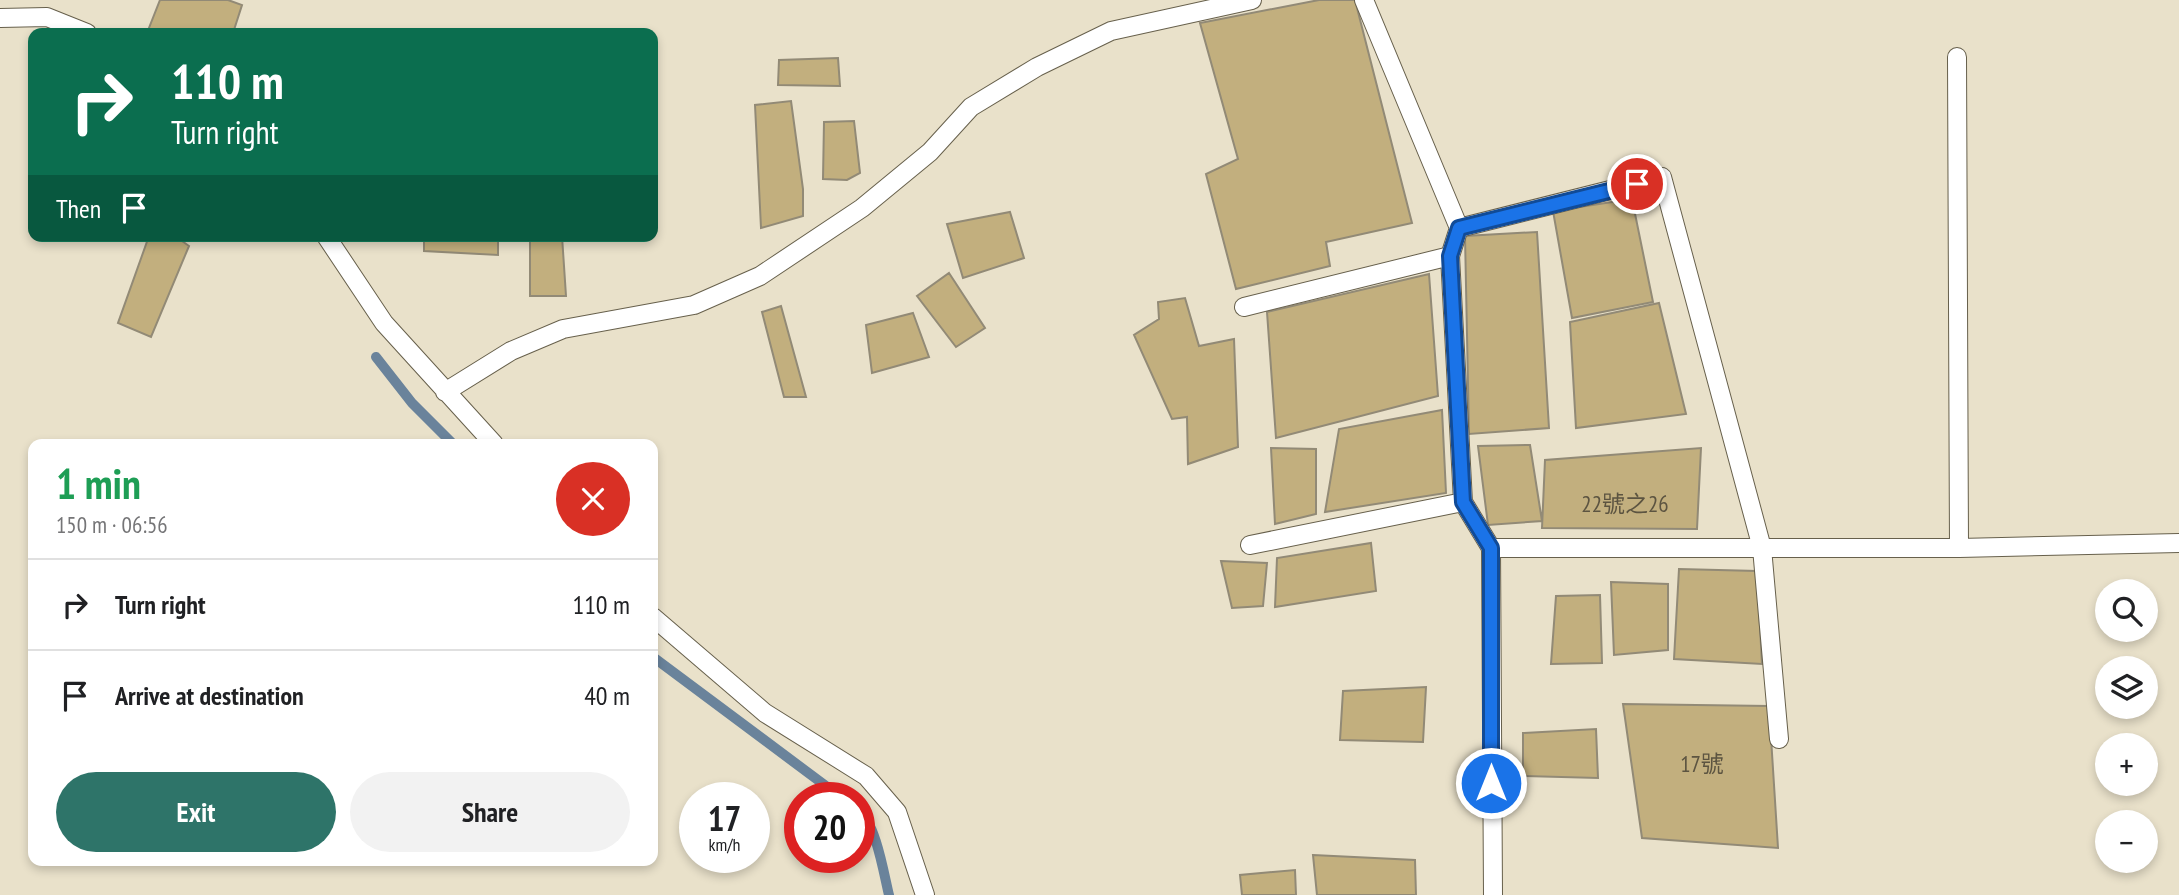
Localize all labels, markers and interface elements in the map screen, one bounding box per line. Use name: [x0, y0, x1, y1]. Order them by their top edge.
text: 110 m: [171, 49, 284, 113]
icon: right: [56, 56, 147, 147]
text: Turn right: [171, 111, 279, 153]
pin: [1607, 154, 1667, 214]
icon: arrive: [1618, 165, 1656, 203]
icon: arrive: [115, 189, 153, 227]
text: Then: [56, 192, 101, 225]
text: 1 min: [56, 456, 141, 511]
button: close: [556, 462, 630, 536]
house number: 22號之26: [1581, 489, 1669, 518]
text: 150 m · 06:56: [56, 510, 168, 539]
map controls: [2095, 579, 2158, 873]
button: search: [2095, 579, 2158, 642]
icon: right: [56, 586, 94, 624]
text: Turn right: [115, 588, 206, 621]
text: 110 m: [572, 588, 630, 621]
button: layers: [2095, 656, 2158, 719]
icon: arrive: [56, 677, 94, 715]
text: Arrive at destination: [115, 679, 304, 712]
text: 40 m: [584, 679, 630, 712]
button: +: [2095, 733, 2158, 796]
position arrow: [1454, 746, 1528, 820]
house number: 17號: [1680, 749, 1724, 778]
button: Exit: [56, 772, 336, 852]
button: Share: [350, 772, 630, 852]
speed limit sign: 20: [784, 782, 875, 873]
text: 17: [708, 795, 741, 841]
button: −: [2095, 810, 2158, 873]
text: km/h: [709, 833, 740, 856]

